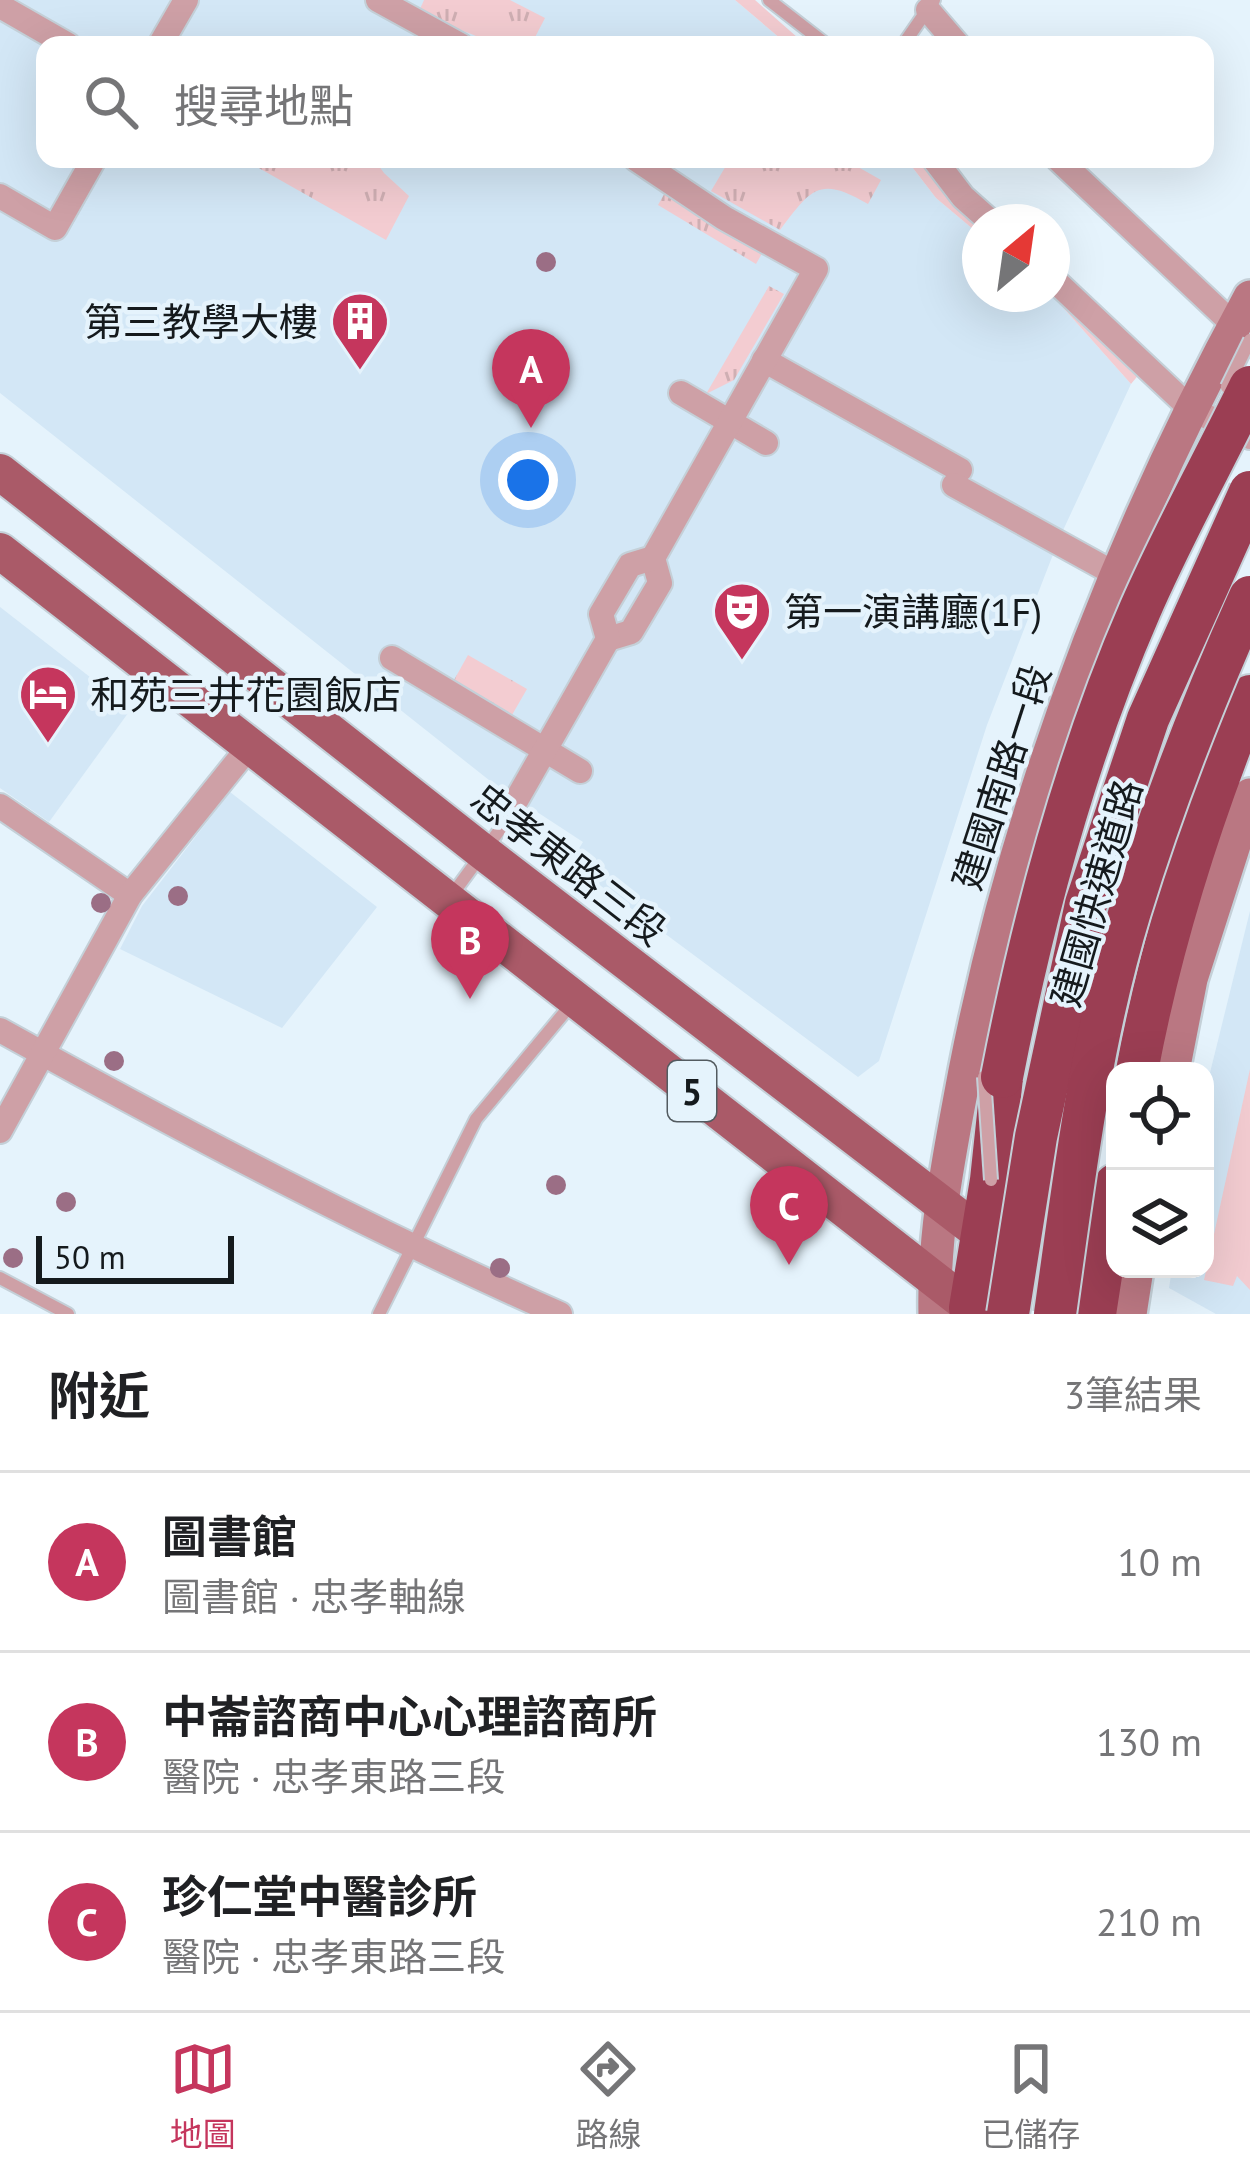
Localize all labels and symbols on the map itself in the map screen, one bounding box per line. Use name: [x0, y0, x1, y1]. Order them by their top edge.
north arrow: [962, 204, 1070, 312]
building icon: 第三教學大樓: [329, 290, 391, 372]
place label: 第三教學大樓: [84, 296, 318, 347]
pin: A: [492, 329, 570, 428]
your location: [498, 450, 558, 510]
theatre icon: 第一演講廳(1F): [711, 580, 773, 662]
place label: 第一演講廳(1F): [784, 586, 1042, 637]
street label: 建國南路一段: [941, 658, 1061, 896]
hotel icon: 和苑三井花園飯店: [17, 663, 79, 745]
place label: 和苑三井花園飯店: [90, 669, 402, 720]
street label: 忠孝東路三段: [461, 772, 677, 956]
street label: 建國快速道路: [1039, 773, 1153, 1013]
pin: B: [431, 900, 509, 999]
road number: 5: [668, 1061, 716, 1121]
pin: C: [750, 1166, 828, 1265]
scale bar: [36, 1230, 234, 1283]

